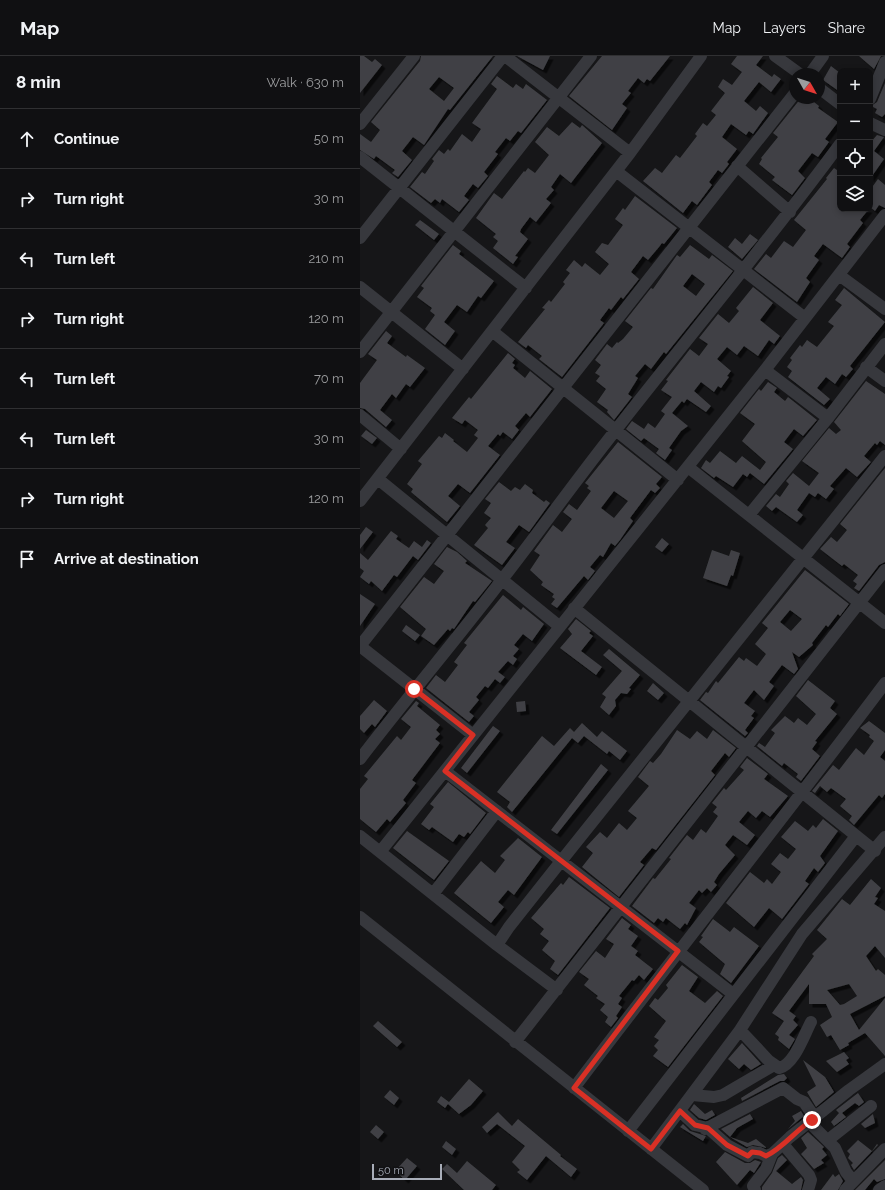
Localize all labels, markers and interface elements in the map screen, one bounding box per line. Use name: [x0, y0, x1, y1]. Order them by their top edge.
text: Map: [20, 17, 59, 39]
text: Map: [713, 20, 741, 36]
text: Layers: [763, 20, 806, 36]
text: Share: [828, 20, 865, 36]
north arrow: [789, 68, 825, 104]
map controls: [837, 68, 873, 212]
button: +: [837, 68, 873, 104]
text: 8 min: [16, 72, 61, 92]
text: Walk · 630 m: [266, 75, 344, 90]
button: −: [837, 104, 873, 140]
icon: ahead: [16, 128, 38, 150]
text: Continue: [54, 130, 119, 148]
text: 50 m: [314, 131, 344, 146]
button: locate: [837, 140, 873, 176]
button: layers: [837, 176, 873, 212]
icon: right: [16, 188, 38, 210]
text: Turn right: [54, 190, 124, 208]
text: 30 m: [314, 191, 344, 206]
icon: left: [16, 248, 38, 270]
text: Turn left: [54, 250, 115, 268]
text: 210 m: [308, 251, 344, 266]
icon: right: [16, 308, 38, 330]
text: Turn right: [54, 310, 124, 328]
text: 120 m: [308, 311, 344, 326]
icon: left: [16, 368, 38, 390]
text: Turn left: [54, 370, 115, 388]
text: 70 m: [314, 371, 344, 386]
icon: left: [16, 428, 38, 450]
text: Turn left: [54, 430, 115, 448]
text: 30 m: [314, 431, 344, 446]
icon: right: [16, 488, 38, 510]
text: Turn right: [54, 490, 124, 508]
text: 120 m: [308, 491, 344, 506]
icon: arrive: [16, 548, 38, 570]
text: Arrive at destination: [54, 550, 199, 568]
route start: [405, 680, 423, 698]
route end: [803, 1111, 821, 1129]
scale bar: [372, 1162, 442, 1181]
text: 50 m: [378, 1164, 404, 1177]

